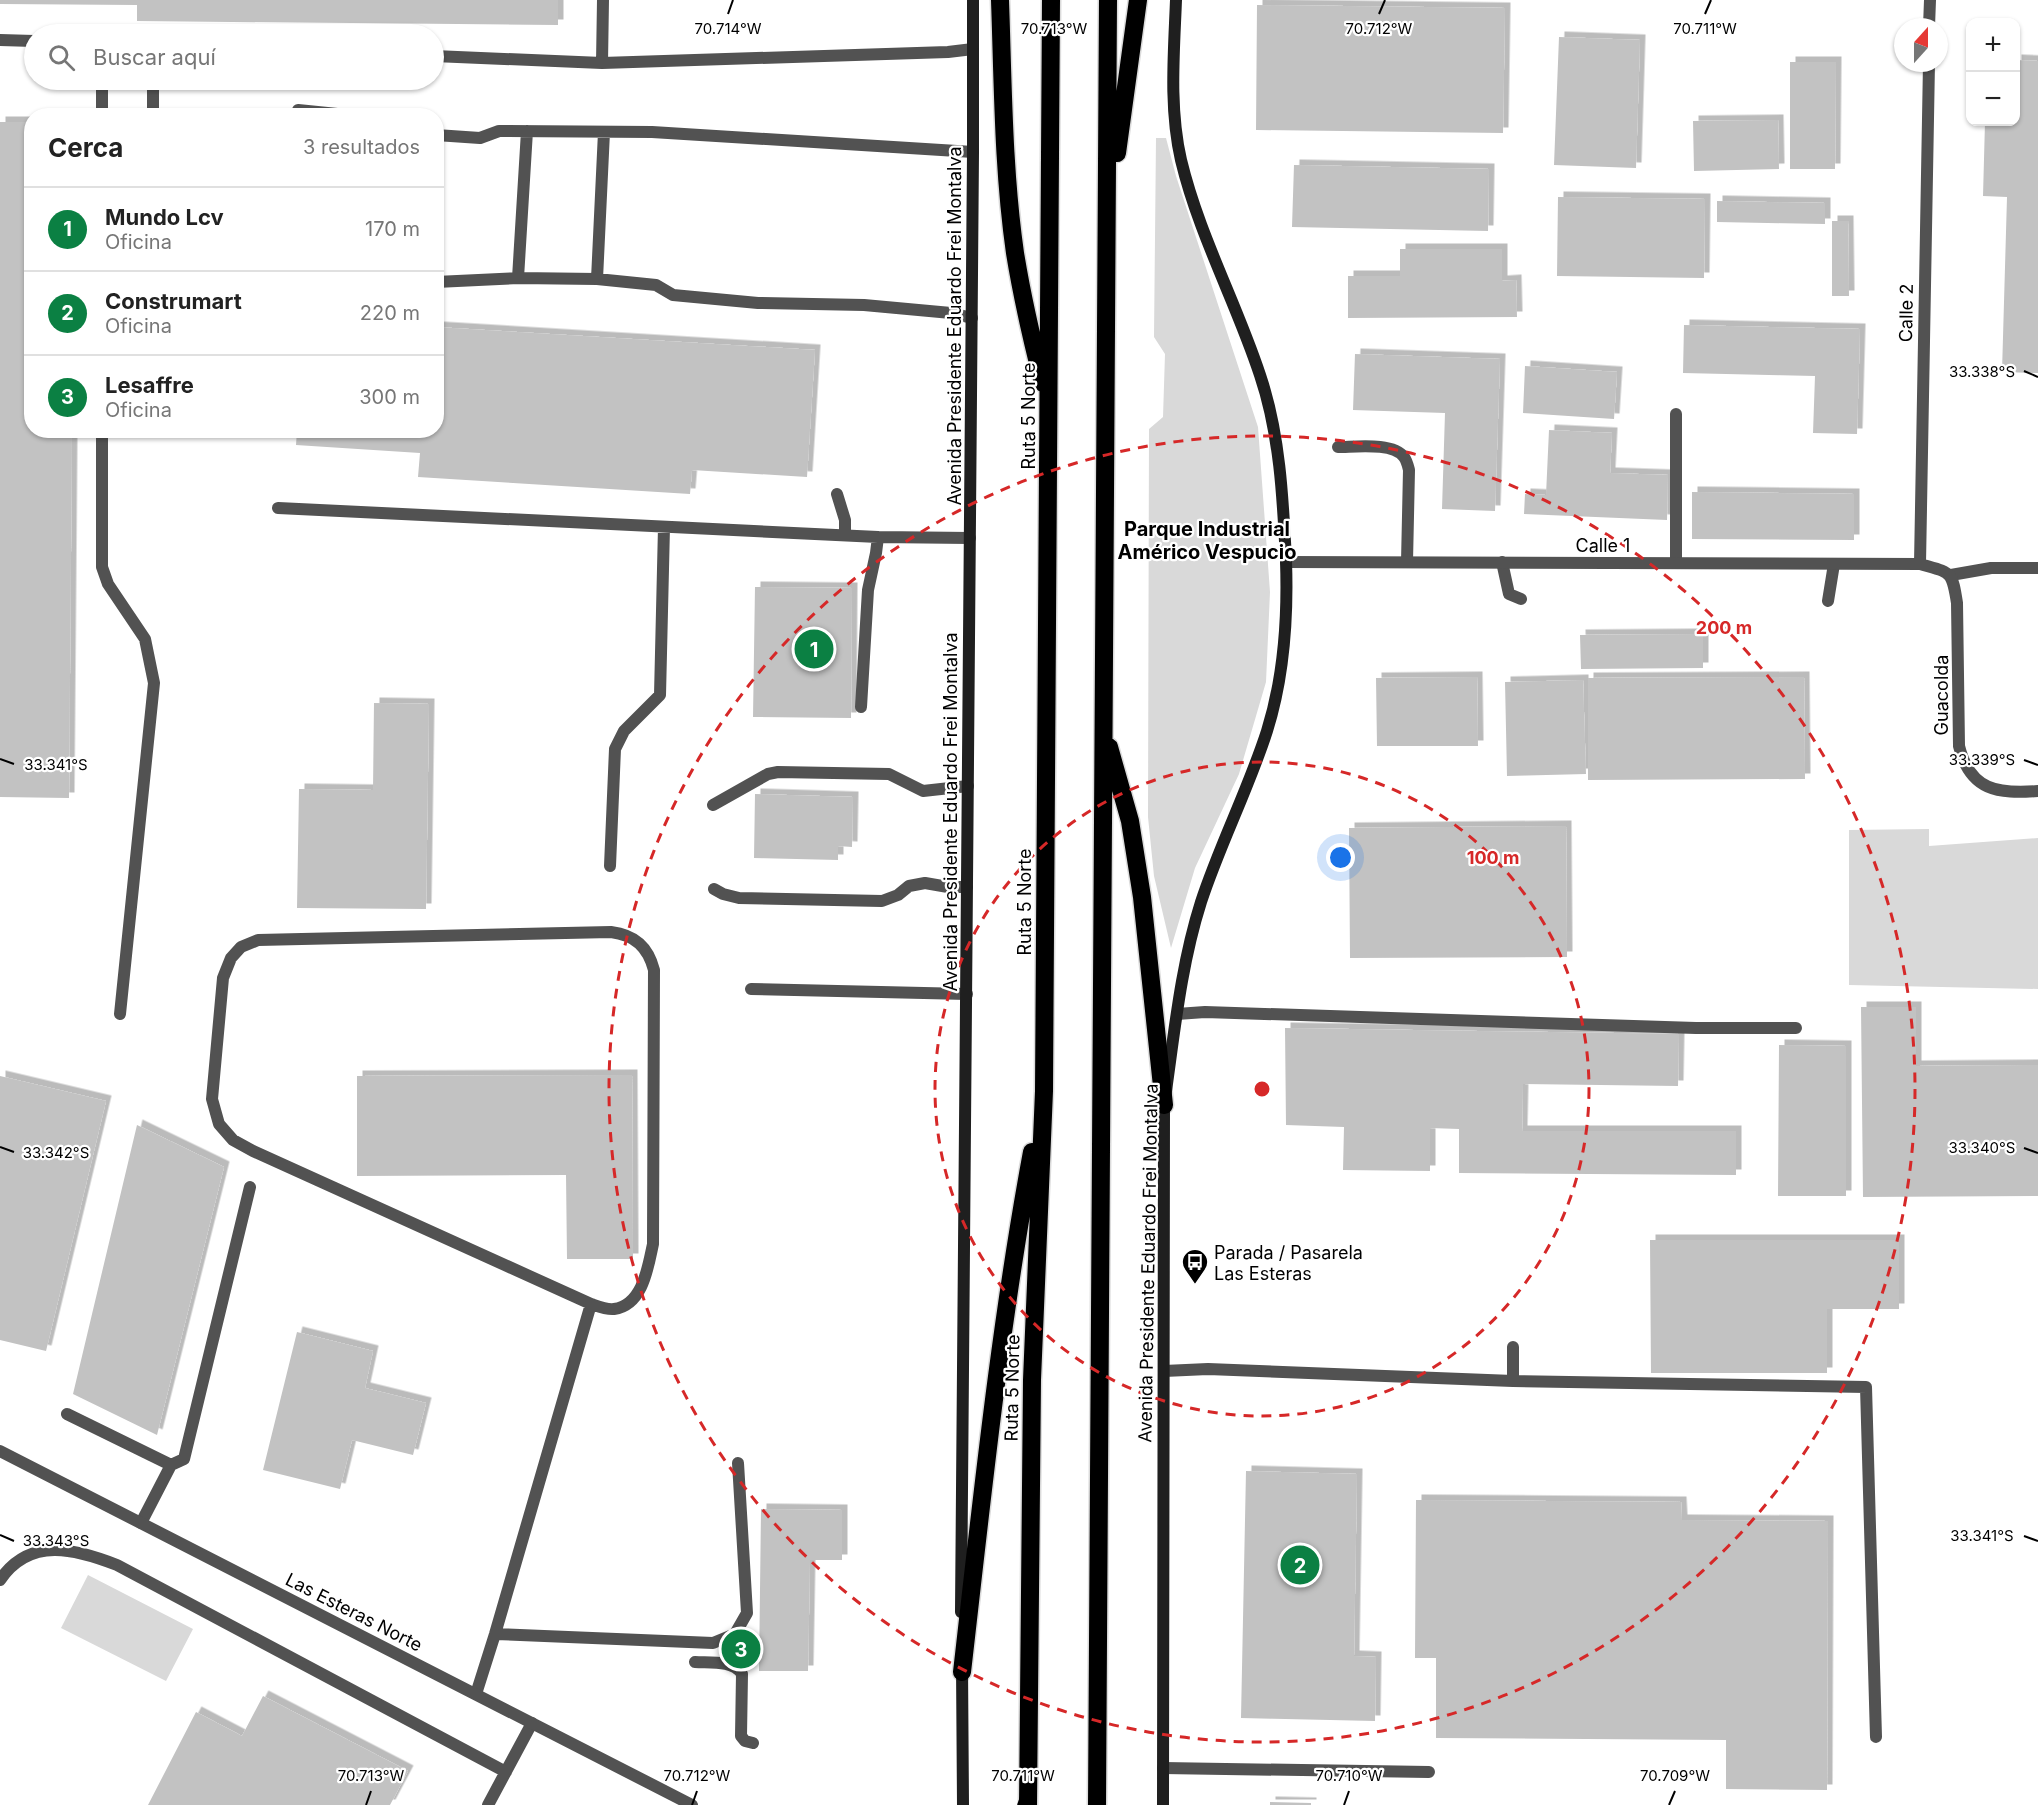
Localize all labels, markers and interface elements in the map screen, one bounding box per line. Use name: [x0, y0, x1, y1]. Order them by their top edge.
north arrow: [1894, 18, 1948, 72]
map controls: [1966, 18, 2020, 126]
button: +: [1966, 18, 2020, 72]
text: 70.714°W: [694, 19, 762, 38]
text: 70.713°W: [1021, 19, 1088, 38]
text: 70.712°W: [1346, 19, 1413, 38]
text: 70.711°W: [1673, 19, 1737, 38]
search box: [24, 24, 444, 90]
icon: search: [45, 41, 78, 74]
text: Buscar aquí: [93, 44, 216, 70]
button: −: [1966, 72, 2020, 126]
text: Cerca: [48, 132, 123, 163]
text: 3 resultados: [303, 135, 420, 159]
street label: Avenida Presidente Eduardo Frei Montalva: [944, 146, 965, 506]
text: Mundo Lcv: [105, 204, 224, 230]
text: 1: [63, 217, 72, 241]
text: 170 m: [365, 217, 420, 241]
text: Oficina: [105, 230, 172, 254]
street label: Calle 2: [1895, 284, 1917, 342]
text: Construmart: [105, 288, 242, 314]
text: 2: [61, 301, 74, 325]
text: 220 m: [360, 301, 420, 325]
text: Oficina: [105, 314, 172, 338]
text: 33.338°S: [1949, 362, 2015, 381]
street label: Ruta 5 Norte: [1018, 363, 1039, 470]
text: Lesaffre: [105, 372, 194, 398]
text: 3: [61, 385, 74, 409]
text: 300 m: [359, 385, 420, 409]
text: Oficina: [105, 398, 172, 422]
district label: Parque Industrial Américo Vespucio: [1118, 517, 1296, 564]
street label: Calle 1: [1576, 535, 1630, 556]
text: 200 m: [1696, 617, 1752, 638]
pin: 1: [794, 626, 834, 672]
street label: Avenida Presidente Eduardo Frei Montalva: [940, 632, 961, 992]
street label: Guacolda: [1931, 655, 1952, 735]
text: 33.339°S: [1949, 750, 2015, 769]
text: 33.341°S: [24, 755, 88, 774]
your location: [1326, 843, 1355, 872]
text: 100 m: [1467, 847, 1519, 868]
street label: Ruta 5 Norte: [1014, 849, 1035, 956]
centre of rings: [1252, 1079, 1272, 1099]
street label: Avenida Presidente Eduardo Frei Montalva: [1134, 1083, 1162, 1443]
text: 33.340°S: [1949, 1138, 2016, 1157]
text: 33.342°S: [23, 1143, 89, 1162]
place label: Parada / Pasarela Las Esteras: [1214, 1242, 1363, 1284]
bus stop icon: Parada / Pasarela Las Esteras: [1180, 1247, 1210, 1285]
street label: Ruta 5 Norte: [1001, 1334, 1023, 1442]
text: 33.341°S: [1950, 1526, 2014, 1545]
text: 33.343°S: [23, 1531, 89, 1550]
pin: 2: [1280, 1542, 1320, 1588]
street label: Las Esteras Norte: [282, 1568, 426, 1656]
pin: 3: [722, 1626, 760, 1672]
text: 70.713°W: [338, 1766, 405, 1785]
text: 70.712°W: [664, 1766, 731, 1785]
text: 70.711°W: [991, 1766, 1055, 1785]
text: 70.710°W: [1315, 1766, 1383, 1785]
text: 70.709°W: [1640, 1766, 1710, 1785]

